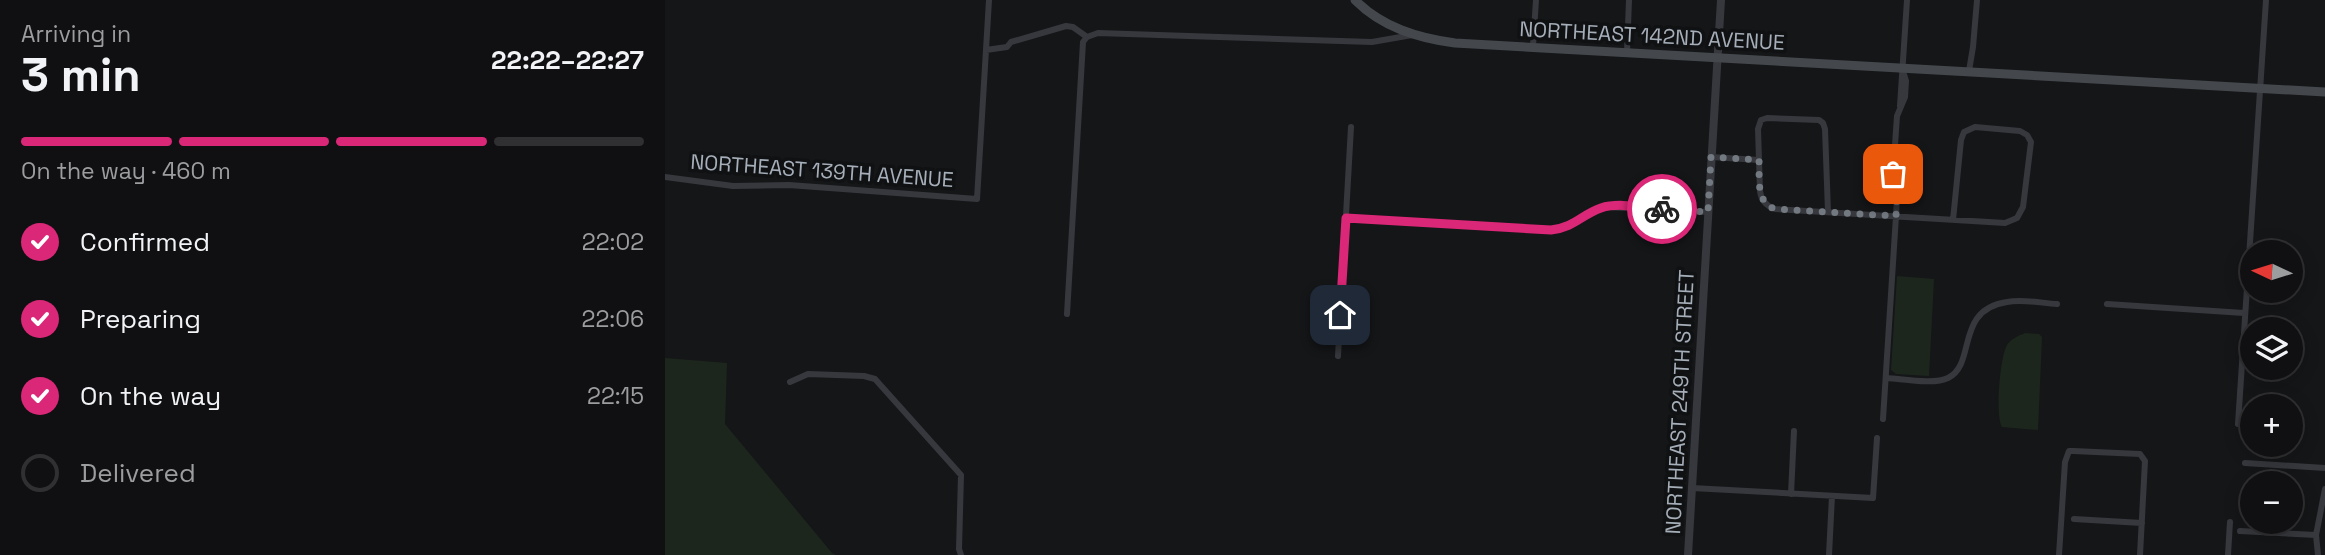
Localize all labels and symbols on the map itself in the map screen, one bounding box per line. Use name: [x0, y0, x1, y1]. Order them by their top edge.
street label: NORTHEAST 142ND AVENUE: [1519, 15, 1785, 56]
pin: [1863, 144, 1923, 204]
street label: NORTHEAST 139TH AVENUE: [689, 148, 955, 193]
courier: [1627, 174, 1697, 244]
north arrow: [2240, 240, 2303, 303]
street label: NORTHEAST 249TH STREET: [1659, 269, 1700, 535]
pin: [1310, 285, 1370, 345]

